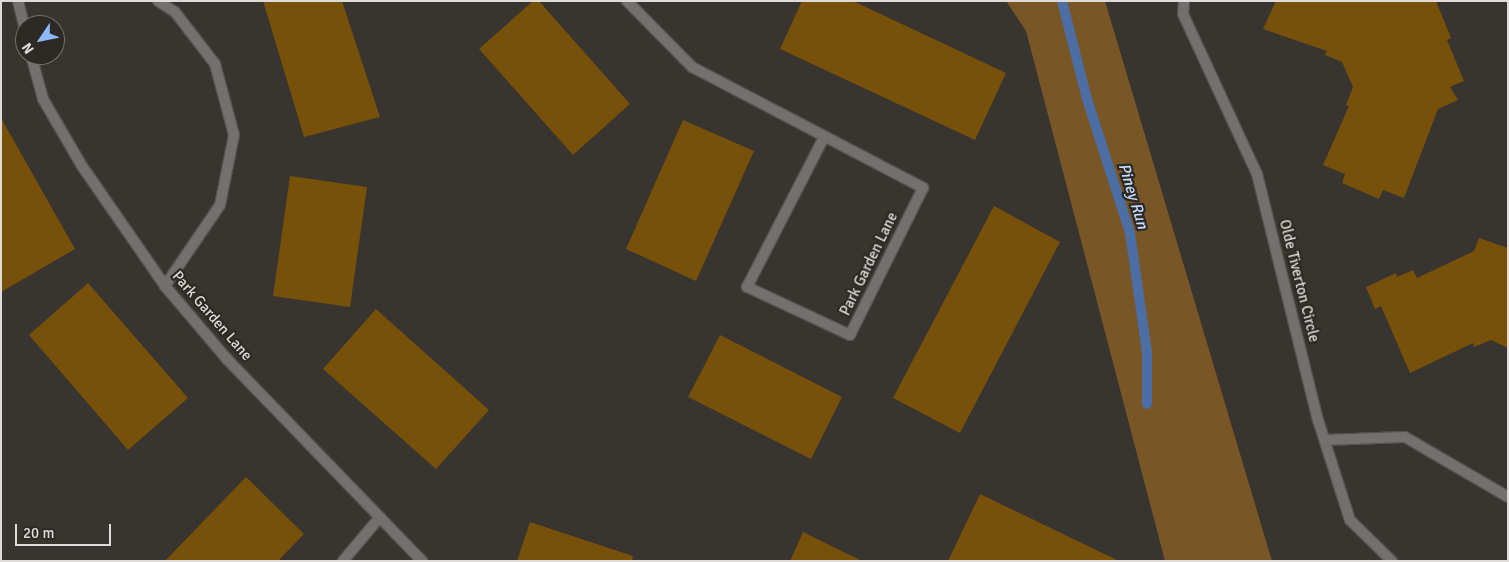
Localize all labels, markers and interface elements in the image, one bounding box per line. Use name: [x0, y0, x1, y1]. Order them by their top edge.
north arrow: [15, 15, 65, 65]
text: N: [18, 39, 38, 57]
water label: Piney Run: [1114, 161, 1152, 231]
street label: Park Garden Lane: [836, 209, 902, 319]
street label: Olde Tiverton Circle: [1275, 218, 1323, 344]
street label: Park Garden Lane: [168, 268, 256, 364]
scale bar: [18, 514, 114, 546]
text: 20 m: [23, 524, 54, 542]

